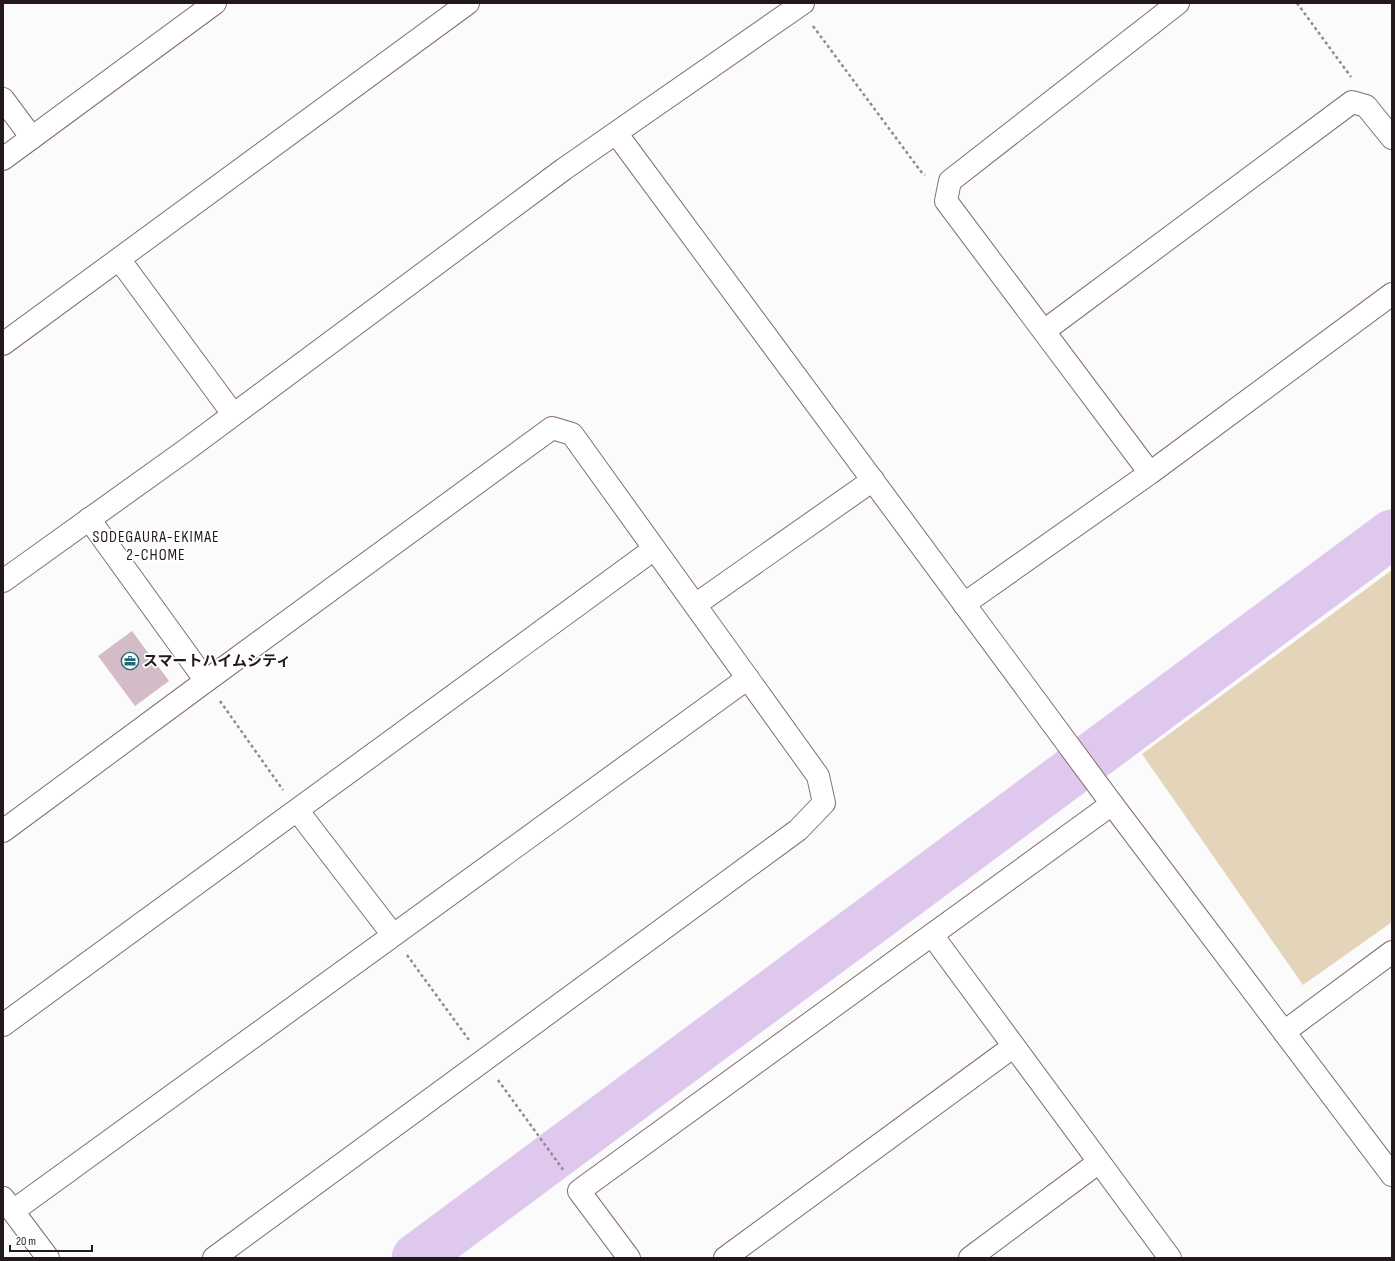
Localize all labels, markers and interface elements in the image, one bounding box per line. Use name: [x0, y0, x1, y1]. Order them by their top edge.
district label: SODEGAURA-EKIMAE 2-CHOME: [92, 528, 220, 565]
office icon: スマートハイムシティ: [120, 651, 140, 671]
place label: スマートハイムシティ: [143, 652, 291, 671]
scale bar: [10, 1227, 92, 1253]
text: 20 m: [16, 1234, 36, 1249]

